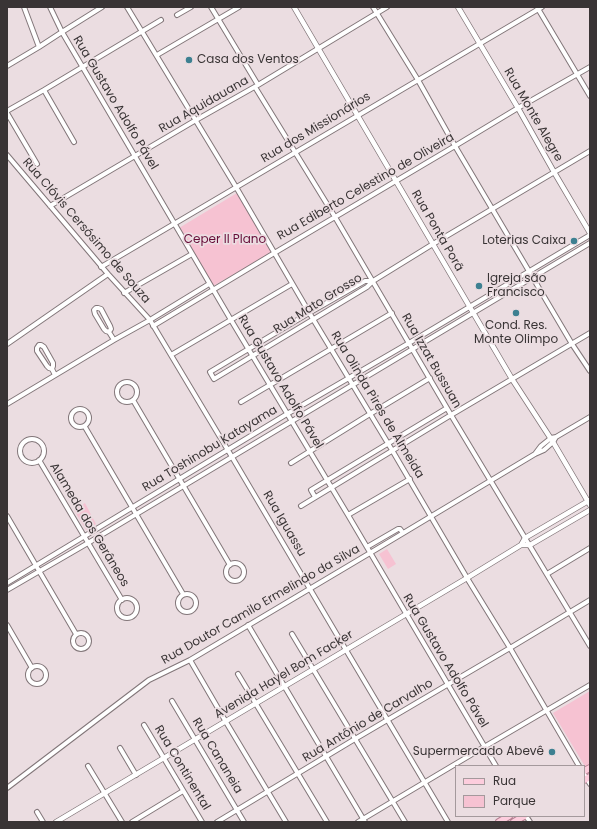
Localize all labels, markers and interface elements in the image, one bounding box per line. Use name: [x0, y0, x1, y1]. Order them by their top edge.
street label: Rua Gustavo Adolfo Pável: [69, 33, 161, 173]
place label: Casa dos Ventos: [197, 53, 299, 67]
marker: Casa dos Ventos: [184, 55, 194, 65]
street label: Rua Monte Alegre: [500, 66, 566, 164]
street label: Rua Aquidauana: [157, 74, 251, 136]
street label: Rua dos Missionários: [259, 90, 373, 166]
street label: Rua Ediberto Celestino de Oliveira: [275, 130, 457, 244]
street label: Rua Clóvis Cersósimo de Souza: [19, 155, 153, 307]
street label: Rua Ponta Porã: [408, 188, 466, 274]
park label: Ceper II Plano: [184, 233, 266, 247]
place label: Loterias Caixa: [482, 234, 566, 248]
marker: Loterias Caixa: [569, 236, 579, 246]
street label: Rua Mato Grosso: [271, 271, 365, 337]
place label: Igreja são Francisco: [487, 272, 546, 300]
marker: Igreja são Francisco: [474, 281, 484, 291]
marker: Cond. Res. Monte Olimpo: [511, 308, 521, 318]
street label: Rua Izzat Bussuan: [398, 311, 464, 411]
street label: Rua Gustavo Adolfo Pável: [234, 312, 326, 452]
place label: Cond. Res. Monte Olimpo: [474, 319, 558, 347]
street label: Rua Olinda Pires de Almeida: [327, 329, 427, 481]
street label: Rua Toshinobu Katayama: [140, 403, 280, 495]
street label: Alameda dos Gerâneos: [46, 460, 132, 590]
street label: Rua Iguassu: [259, 489, 309, 559]
street label: Rua Doutor Camilo Ermelindo da Silva: [159, 542, 363, 668]
street label: Rua Gustavo Adolfo Pável: [399, 591, 491, 731]
street label: Avenida Hayel Bom Facker: [212, 628, 356, 722]
street label: Rua Antônio de Carvalho: [300, 676, 436, 766]
street label: Rua Cananeia: [189, 716, 245, 796]
street label: Rua Continental: [151, 723, 213, 813]
place label: Supermercado Abevê: [413, 745, 544, 759]
marker: Supermercado Abevê: [547, 747, 557, 757]
legend: [455, 765, 585, 817]
text: Rua: [493, 772, 516, 789]
text: Parque: [493, 792, 536, 809]

